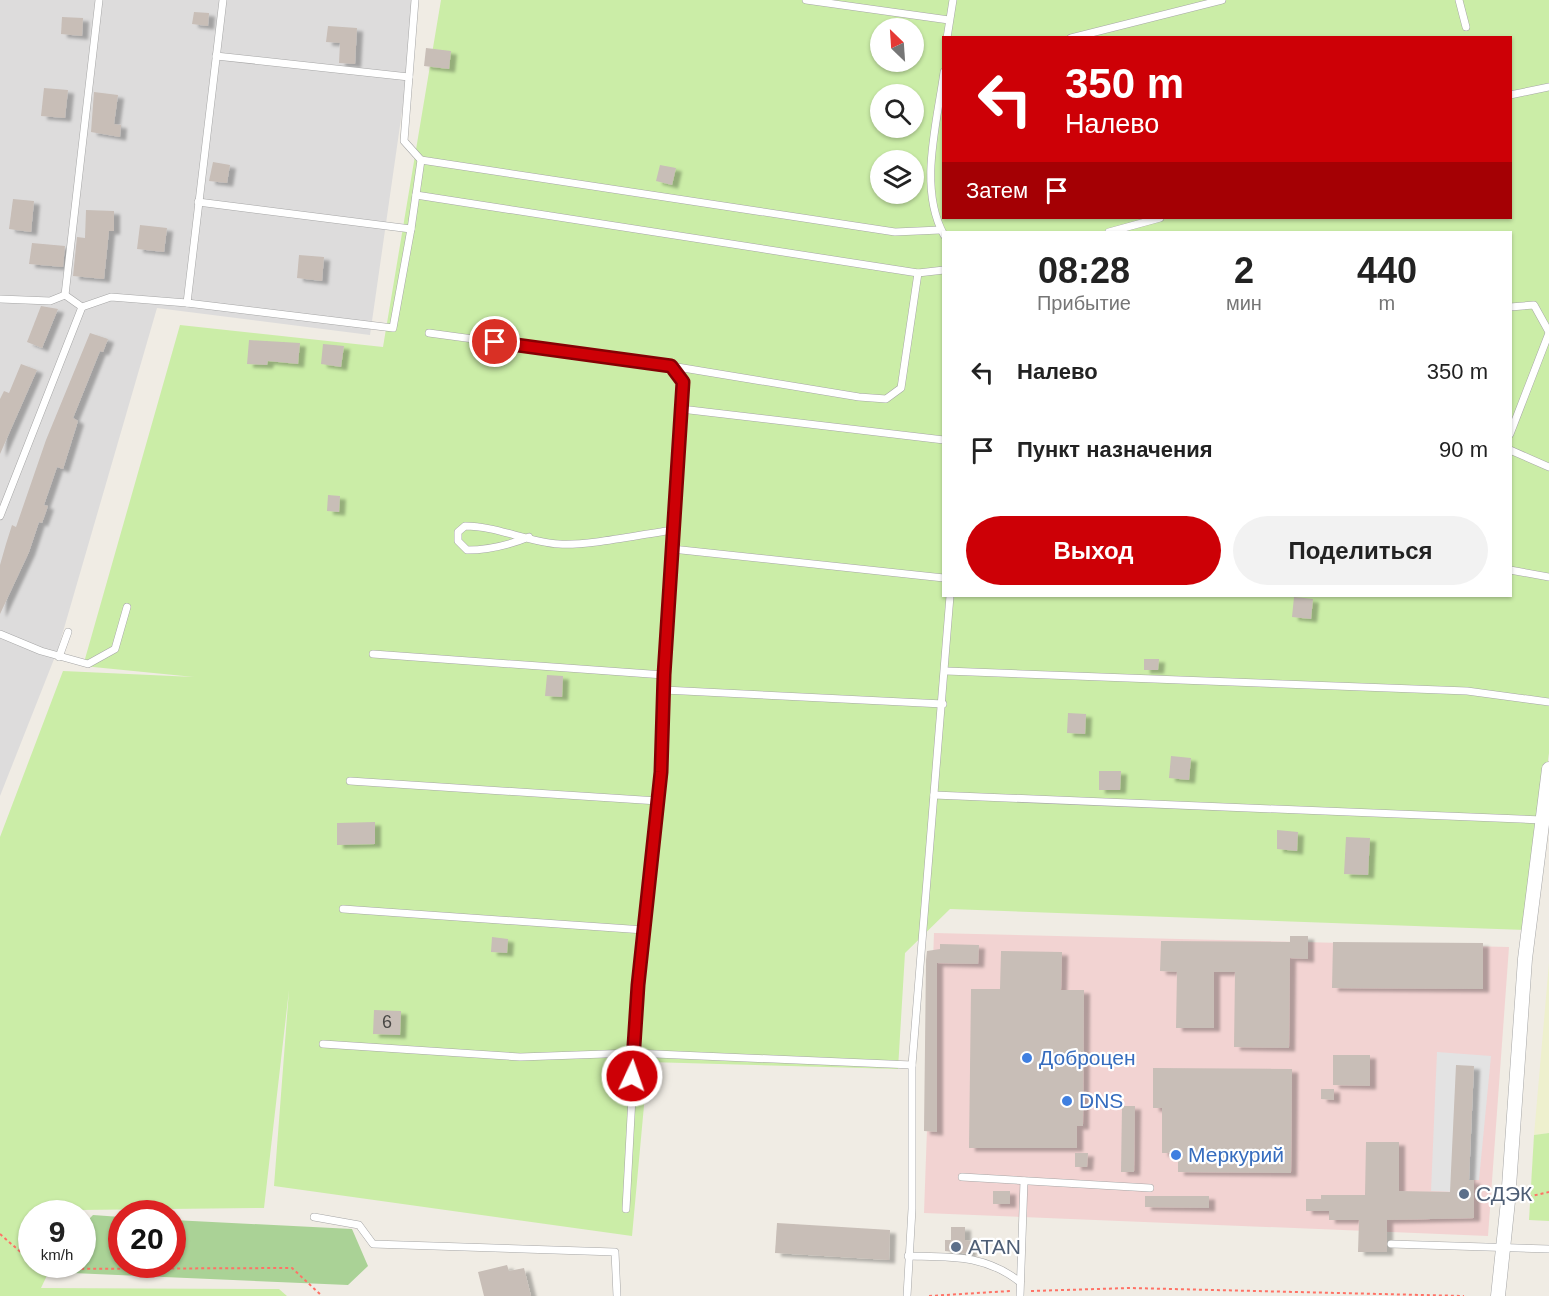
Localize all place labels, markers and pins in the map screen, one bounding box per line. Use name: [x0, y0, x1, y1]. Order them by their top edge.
pin: [469, 316, 520, 367]
place label: Доброцен: [1039, 1046, 1136, 1069]
marker: Доброцен: [1020, 1051, 1034, 1065]
place label: DNS: [1079, 1089, 1123, 1112]
marker: DNS: [1060, 1094, 1074, 1108]
place label: Меркурий: [1188, 1143, 1284, 1166]
marker: Меркурий: [1169, 1148, 1183, 1162]
place label: СДЭК: [1476, 1182, 1533, 1205]
marker: СДЭК: [1457, 1187, 1471, 1201]
place label: ATAN: [968, 1235, 1021, 1258]
marker: ATAN: [949, 1240, 963, 1254]

